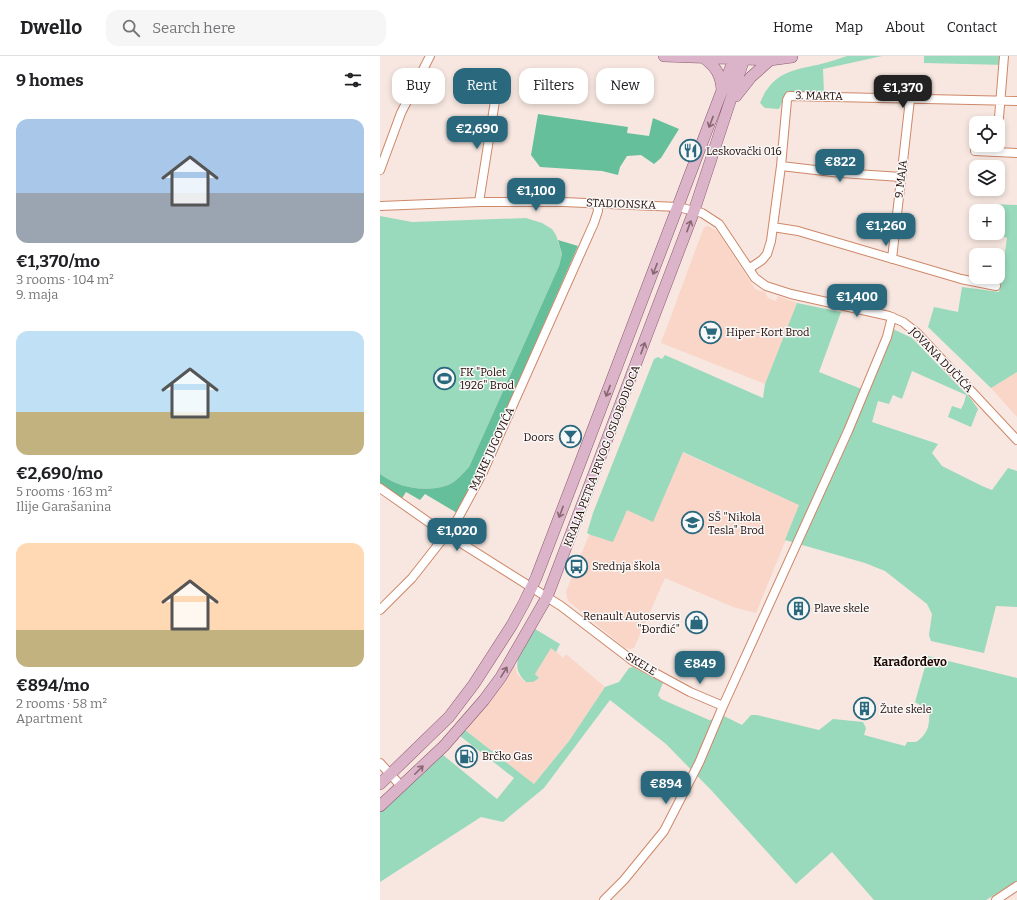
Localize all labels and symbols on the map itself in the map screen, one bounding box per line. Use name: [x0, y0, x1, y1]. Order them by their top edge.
pin: €1,370: [870, 75, 936, 109]
street label: 3. MARTA: [795, 89, 843, 103]
one-way arrow: [706, 115, 714, 127]
pin: €2,690: [444, 116, 510, 150]
restaurant icon: Leskovački 016: [677, 138, 703, 164]
place label: Leskovački 016: [706, 145, 782, 158]
pin: €822: [816, 149, 864, 183]
street label: 9. MAJA: [892, 159, 910, 199]
pin: €1,100: [503, 178, 569, 212]
street label: STADIONSKA: [586, 196, 656, 212]
pin: €1,260: [853, 213, 919, 247]
one-way arrow: [685, 220, 693, 232]
one-way arrow: [650, 263, 658, 275]
pin: €1,400: [824, 284, 890, 318]
supermarket icon: Hiper-Kort Brod: [698, 319, 724, 345]
street label: JOVANA DUČIĆA: [906, 323, 976, 395]
place label: Hiper-Kort Brod: [726, 326, 810, 339]
one-way arrow: [640, 342, 648, 354]
street label: KRALJA PETRA PRVOG OSLOBODIOCA: [561, 363, 643, 549]
sports icon: FK "Polet 1926" Brod: [432, 365, 458, 391]
place label: FK "Polet 1926" Brod: [460, 366, 515, 392]
one-way arrow: [604, 384, 612, 396]
street label: MAJKE JUGOVIĆA: [466, 405, 517, 493]
bar icon: Doors: [557, 424, 583, 450]
place label: Doors: [524, 431, 554, 444]
one-way arrow: [557, 506, 565, 518]
school or university icon: SŠ "Nikola Tesla" Brod: [680, 510, 706, 536]
place label: SŠ "Nikola Tesla" Brod: [708, 510, 765, 537]
pin: €1,020: [424, 518, 490, 552]
bus stop icon: Srednja škola: [563, 553, 589, 579]
place label: Srednja škola: [592, 560, 660, 573]
building icon: Plave skele: [786, 595, 812, 621]
place label: Plave skele: [814, 602, 869, 615]
shop icon: Renault Autoservis "Đorđić": [683, 609, 709, 635]
place label: Renault Autoservis "Đorđić": [583, 610, 680, 636]
street label: SKELE: [623, 650, 659, 678]
pin: €849: [676, 651, 724, 685]
district label: Karađorđevo: [873, 655, 947, 669]
one-way arrow: [501, 666, 509, 678]
building icon: Žute skele: [852, 696, 878, 722]
place label: Žute skele: [880, 702, 932, 716]
fuel station icon: Brčko Gas: [453, 743, 479, 769]
place label: Brčko Gas: [482, 750, 533, 763]
one-way arrow: [414, 765, 424, 775]
pin: €894: [642, 771, 690, 805]

